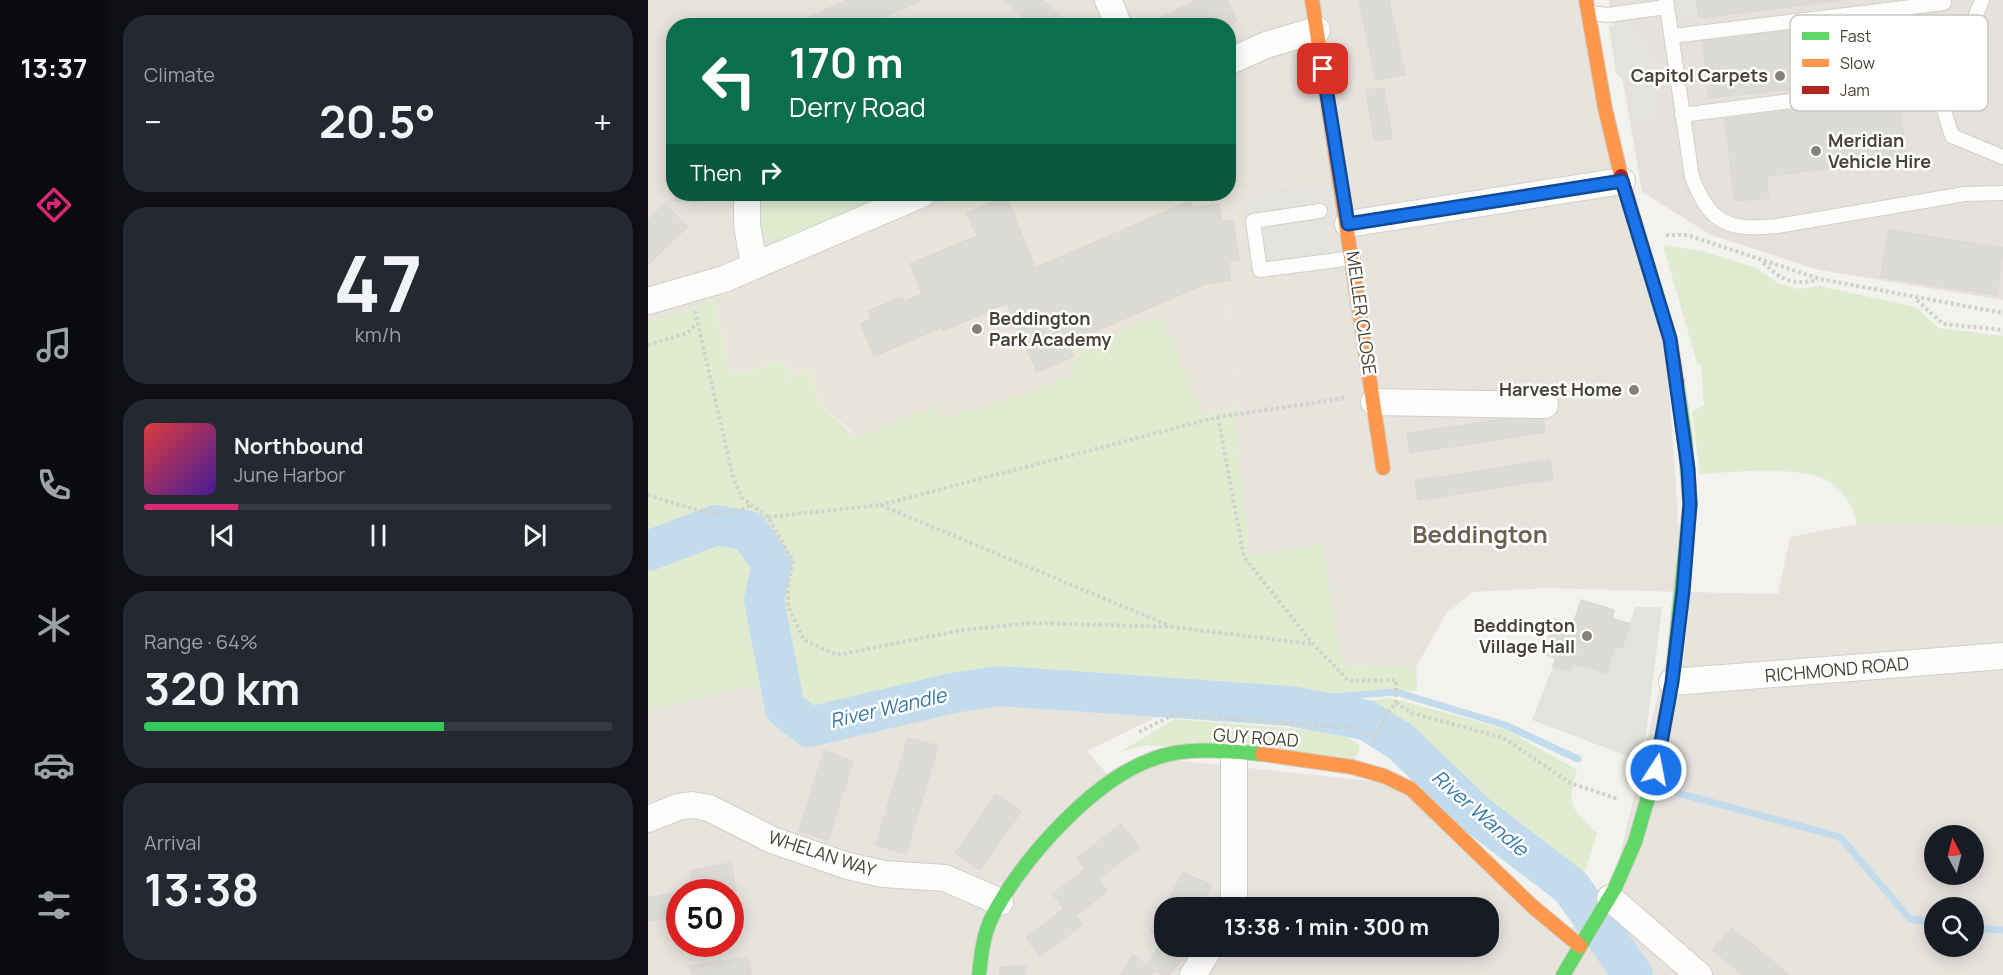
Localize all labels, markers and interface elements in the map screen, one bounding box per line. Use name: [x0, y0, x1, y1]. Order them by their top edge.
legend: [1790, 15, 1988, 111]
text: Fast: [1840, 25, 1871, 47]
text: 170 m: [789, 33, 904, 91]
icon: left: [690, 42, 768, 120]
pin: [1297, 43, 1348, 94]
text: 13:37: [21, 49, 87, 86]
icon: arrive: [1306, 52, 1339, 85]
text: Slow: [1840, 52, 1875, 74]
text: Climate: [144, 61, 215, 88]
place label: Capitol Carpets: [1631, 63, 1768, 87]
marker: Capitol Carpets: [1773, 69, 1787, 83]
text: Jam: [1840, 79, 1870, 101]
text: Derry Road: [789, 88, 926, 125]
text: 20.5°: [319, 90, 436, 152]
text: −: [144, 99, 162, 144]
text: +: [593, 99, 612, 144]
place label: Meridian Vehicle Hire: [1828, 128, 1931, 173]
marker: Meridian Vehicle Hire: [1809, 144, 1823, 158]
icon: right: [754, 156, 787, 189]
text: Then: [690, 158, 742, 188]
icon: directions: [33, 184, 75, 226]
text: 47: [333, 229, 423, 335]
street label: MELLER CLOSE: [1341, 249, 1383, 376]
place label: Beddington Park Academy: [989, 306, 1111, 351]
text: km/h: [355, 321, 401, 348]
marker: Beddington Park Academy: [970, 322, 984, 336]
icon: music: [33, 324, 75, 366]
place label: Harvest Home: [1499, 377, 1622, 401]
marker: Harvest Home: [1627, 383, 1641, 397]
text: Northbound: [234, 431, 364, 461]
text: June Harbor: [234, 461, 346, 488]
icon: phone: [33, 464, 75, 506]
district label: Beddington: [1412, 517, 1548, 550]
icon: previous: [206, 519, 239, 552]
icon: pause: [362, 519, 395, 552]
icon: next: [518, 519, 551, 552]
icon: climate: [33, 604, 75, 646]
place label: Beddington Village Hall: [1474, 613, 1575, 658]
text: Range · 64%: [144, 628, 258, 655]
marker: Beddington Village Hall: [1580, 629, 1594, 643]
street label: RICHMOND ROAD: [1764, 651, 1910, 687]
text: 320 km: [144, 657, 300, 719]
water label: River Wandle: [827, 681, 950, 734]
street label: GUY ROAD: [1212, 722, 1300, 752]
position arrow: [1624, 738, 1688, 802]
icon: car: [33, 744, 75, 786]
water label: River Wandle: [1427, 763, 1535, 863]
street label: WHELAN WAY: [765, 824, 880, 882]
north arrow: [1924, 825, 1984, 885]
map controls: [1924, 825, 1984, 957]
text: Arrival: [144, 829, 201, 856]
text: 13:38: [144, 858, 259, 920]
speed limit sign: 50: [666, 879, 744, 957]
icon: filters: [33, 884, 75, 926]
button: search: [1924, 897, 1984, 957]
text: 13:38 · 1 min · 300 m: [1224, 912, 1429, 942]

